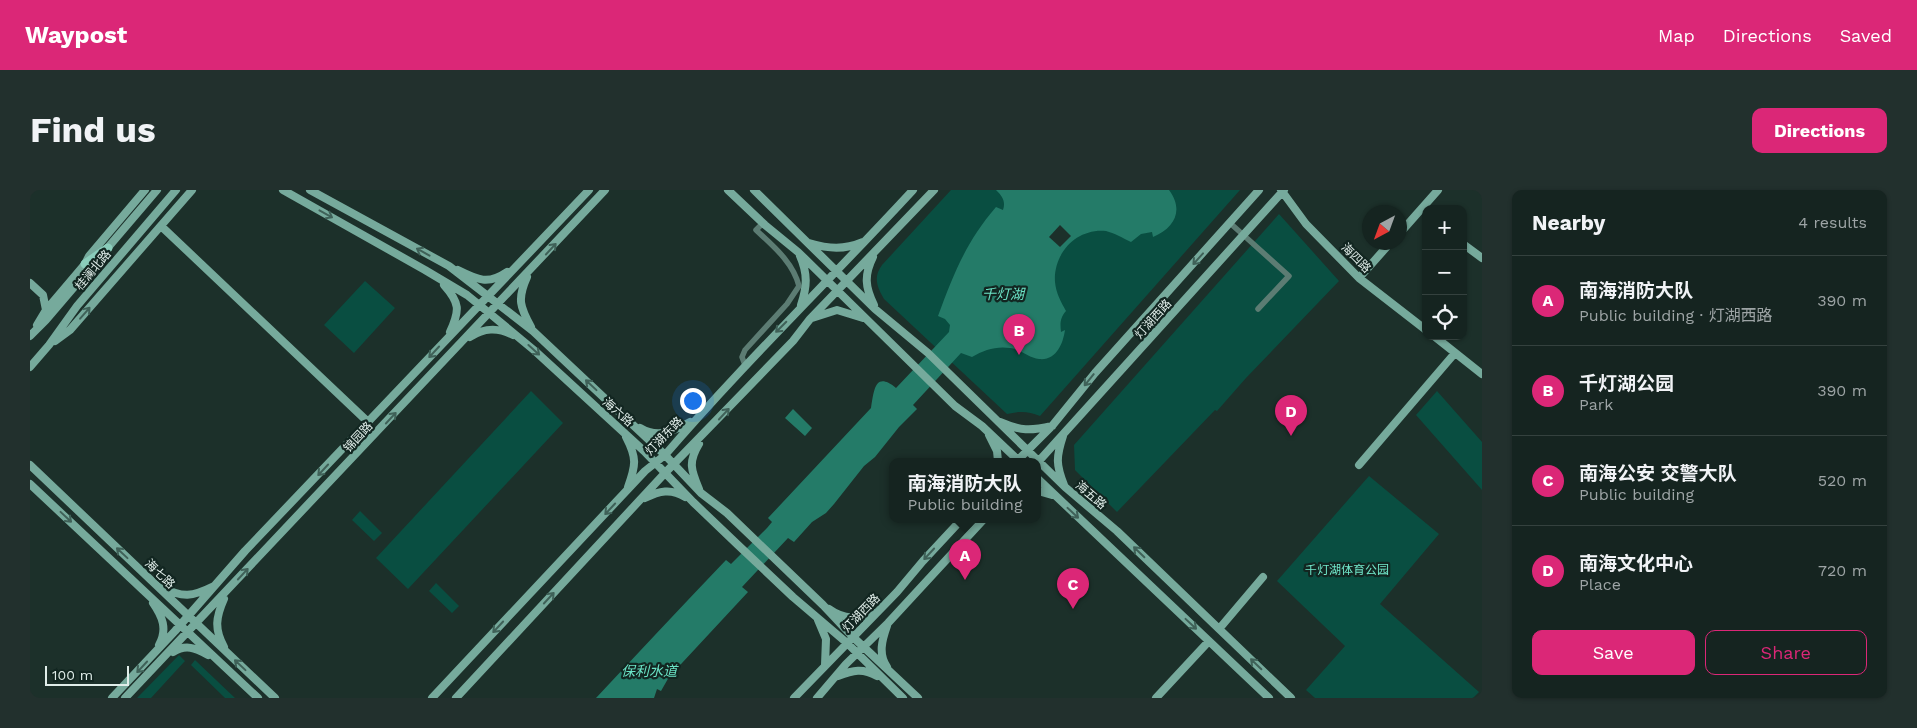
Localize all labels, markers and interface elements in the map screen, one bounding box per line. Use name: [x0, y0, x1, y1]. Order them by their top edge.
text: Waypost: [25, 21, 127, 49]
text: Map: [1658, 25, 1695, 46]
text: Directions: [1723, 25, 1812, 46]
text: Saved: [1840, 25, 1892, 46]
button: Directions: [1752, 108, 1887, 153]
text: Find us: [30, 109, 156, 151]
north arrow: [1362, 205, 1407, 250]
map controls: [1422, 205, 1467, 340]
button: +: [1422, 205, 1467, 250]
one-way arrow: [318, 209, 333, 219]
text: Nearby: [1532, 210, 1605, 235]
text: 4 results: [1798, 213, 1867, 232]
street label: 海四路: [1338, 240, 1374, 276]
one-way arrow: [545, 242, 556, 255]
street label: 桂澜北路: [72, 247, 114, 293]
one-way arrow: [416, 247, 431, 256]
button: −: [1422, 250, 1467, 295]
one-way arrow: [1192, 252, 1203, 265]
text: 南海消防大队: [1579, 279, 1693, 302]
water label: 千灯湖: [982, 286, 1026, 302]
text: A: [1543, 291, 1553, 310]
text: 390 m: [1817, 291, 1867, 310]
button: locate: [1422, 295, 1467, 340]
street label: 灯湖西路: [1132, 296, 1174, 342]
one-way arrow: [79, 306, 91, 319]
text: Public building · 灯湖西路: [1579, 306, 1773, 325]
pin: B: [1003, 314, 1035, 355]
one-way arrow: [775, 321, 787, 334]
one-way arrow: [428, 345, 440, 358]
one-way arrow: [528, 345, 541, 356]
text: 千灯湖公园: [1579, 372, 1674, 395]
one-way arrow: [1084, 373, 1095, 386]
one-way arrow: [585, 379, 598, 391]
text: B: [1543, 381, 1553, 400]
text: 390 m: [1817, 381, 1867, 400]
your location: [680, 388, 706, 414]
street label: 海六路: [600, 395, 636, 429]
pin: D: [1275, 395, 1307, 436]
text: Park: [1579, 395, 1613, 414]
one-way arrow: [718, 407, 730, 420]
one-way arrow: [385, 411, 397, 424]
street label: 灯湖东路: [642, 414, 686, 458]
street label: 锦园路: [341, 419, 375, 455]
popup: [889, 458, 1041, 523]
text: 南海公安 交警大队: [1579, 462, 1736, 485]
one-way arrow: [317, 463, 329, 476]
text: C: [1543, 471, 1553, 490]
text: 520 m: [1818, 471, 1867, 490]
text: 南海消防大队: [908, 472, 1022, 495]
street label: 海五路: [1073, 478, 1109, 512]
text: Public building: [1579, 485, 1694, 504]
text: Public building: [908, 495, 1023, 514]
one-way arrow: [604, 503, 616, 515]
one-way arrow: [1066, 507, 1079, 519]
one-way arrow: [59, 511, 72, 523]
pin: A: [949, 539, 981, 580]
one-way arrow: [1132, 546, 1145, 558]
one-way arrow: [116, 547, 129, 559]
one-way arrow: [923, 548, 935, 561]
text: 南海文化中心: [1579, 552, 1693, 575]
street label: 海七路: [142, 556, 178, 592]
text: D: [1542, 561, 1554, 580]
text: 720 m: [1818, 561, 1867, 580]
park label: 千灯湖体育公园: [1305, 563, 1389, 577]
one-way arrow: [237, 568, 249, 580]
pin: C: [1057, 568, 1089, 609]
text: Place: [1579, 575, 1621, 594]
street label: 灯湖西路: [839, 591, 883, 635]
one-way arrow: [543, 592, 555, 605]
one-way arrow: [1184, 618, 1197, 630]
one-way arrow: [492, 621, 504, 634]
button: Save: [1532, 630, 1695, 675]
button: Share: [1705, 630, 1867, 675]
one-way arrow: [1250, 658, 1262, 670]
one-way arrow: [234, 659, 246, 671]
one-way arrow: [136, 660, 148, 673]
scale bar: [45, 663, 129, 686]
water label: 保利水道: [621, 663, 679, 679]
text: 100 m: [52, 667, 93, 683]

